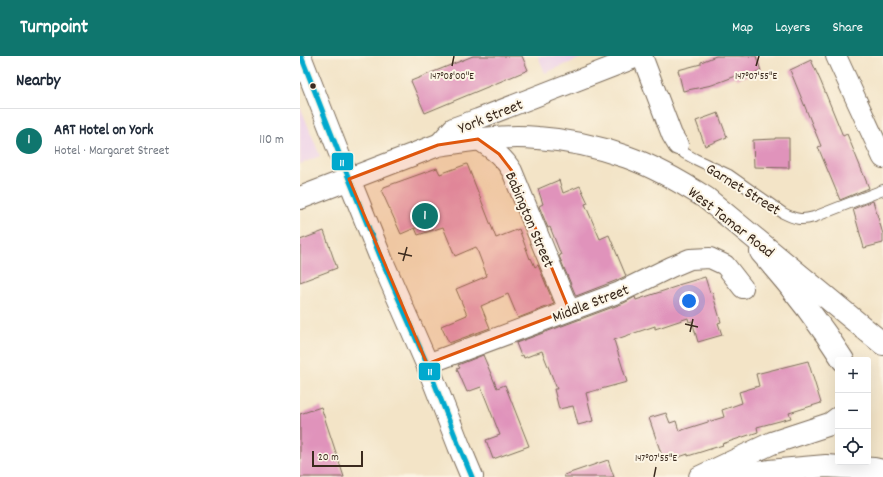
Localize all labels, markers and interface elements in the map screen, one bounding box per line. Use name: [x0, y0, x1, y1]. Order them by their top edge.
text: Turnpoint: [20, 15, 88, 42]
text: Map: [732, 18, 753, 38]
text: Layers: [775, 18, 810, 38]
text: Share: [832, 18, 863, 38]
text: Nearby: [16, 70, 60, 94]
text: 147°08'00"E: [430, 70, 474, 84]
text: 147°07'55"E: [735, 70, 777, 84]
unlabelled marker: [308, 81, 318, 91]
street label: York Street: [455, 94, 527, 141]
text: ART Hotel on York: [54, 120, 153, 142]
text: 1: [28, 131, 30, 150]
text: 110 m: [259, 131, 284, 150]
text: Hotel · Margaret Street: [54, 142, 169, 161]
line badge: 11: [331, 152, 354, 171]
text: 11: [340, 156, 344, 172]
street label: Garnet Street: [701, 158, 785, 222]
street label: Babington Street: [498, 168, 559, 272]
street label: West Tamar Road: [682, 182, 779, 264]
pin: 1: [412, 201, 438, 231]
street label: Middle Street: [549, 279, 633, 330]
your location: [679, 291, 699, 311]
map controls: [835, 357, 871, 465]
button: +: [835, 357, 871, 393]
line badge: 11: [418, 362, 441, 381]
text: 11: [428, 365, 432, 381]
button: −: [835, 393, 871, 429]
button: locate: [835, 429, 871, 465]
scale bar: [312, 449, 363, 468]
text: 20 m: [318, 450, 339, 466]
text: 147°07'55"E: [635, 452, 677, 466]

